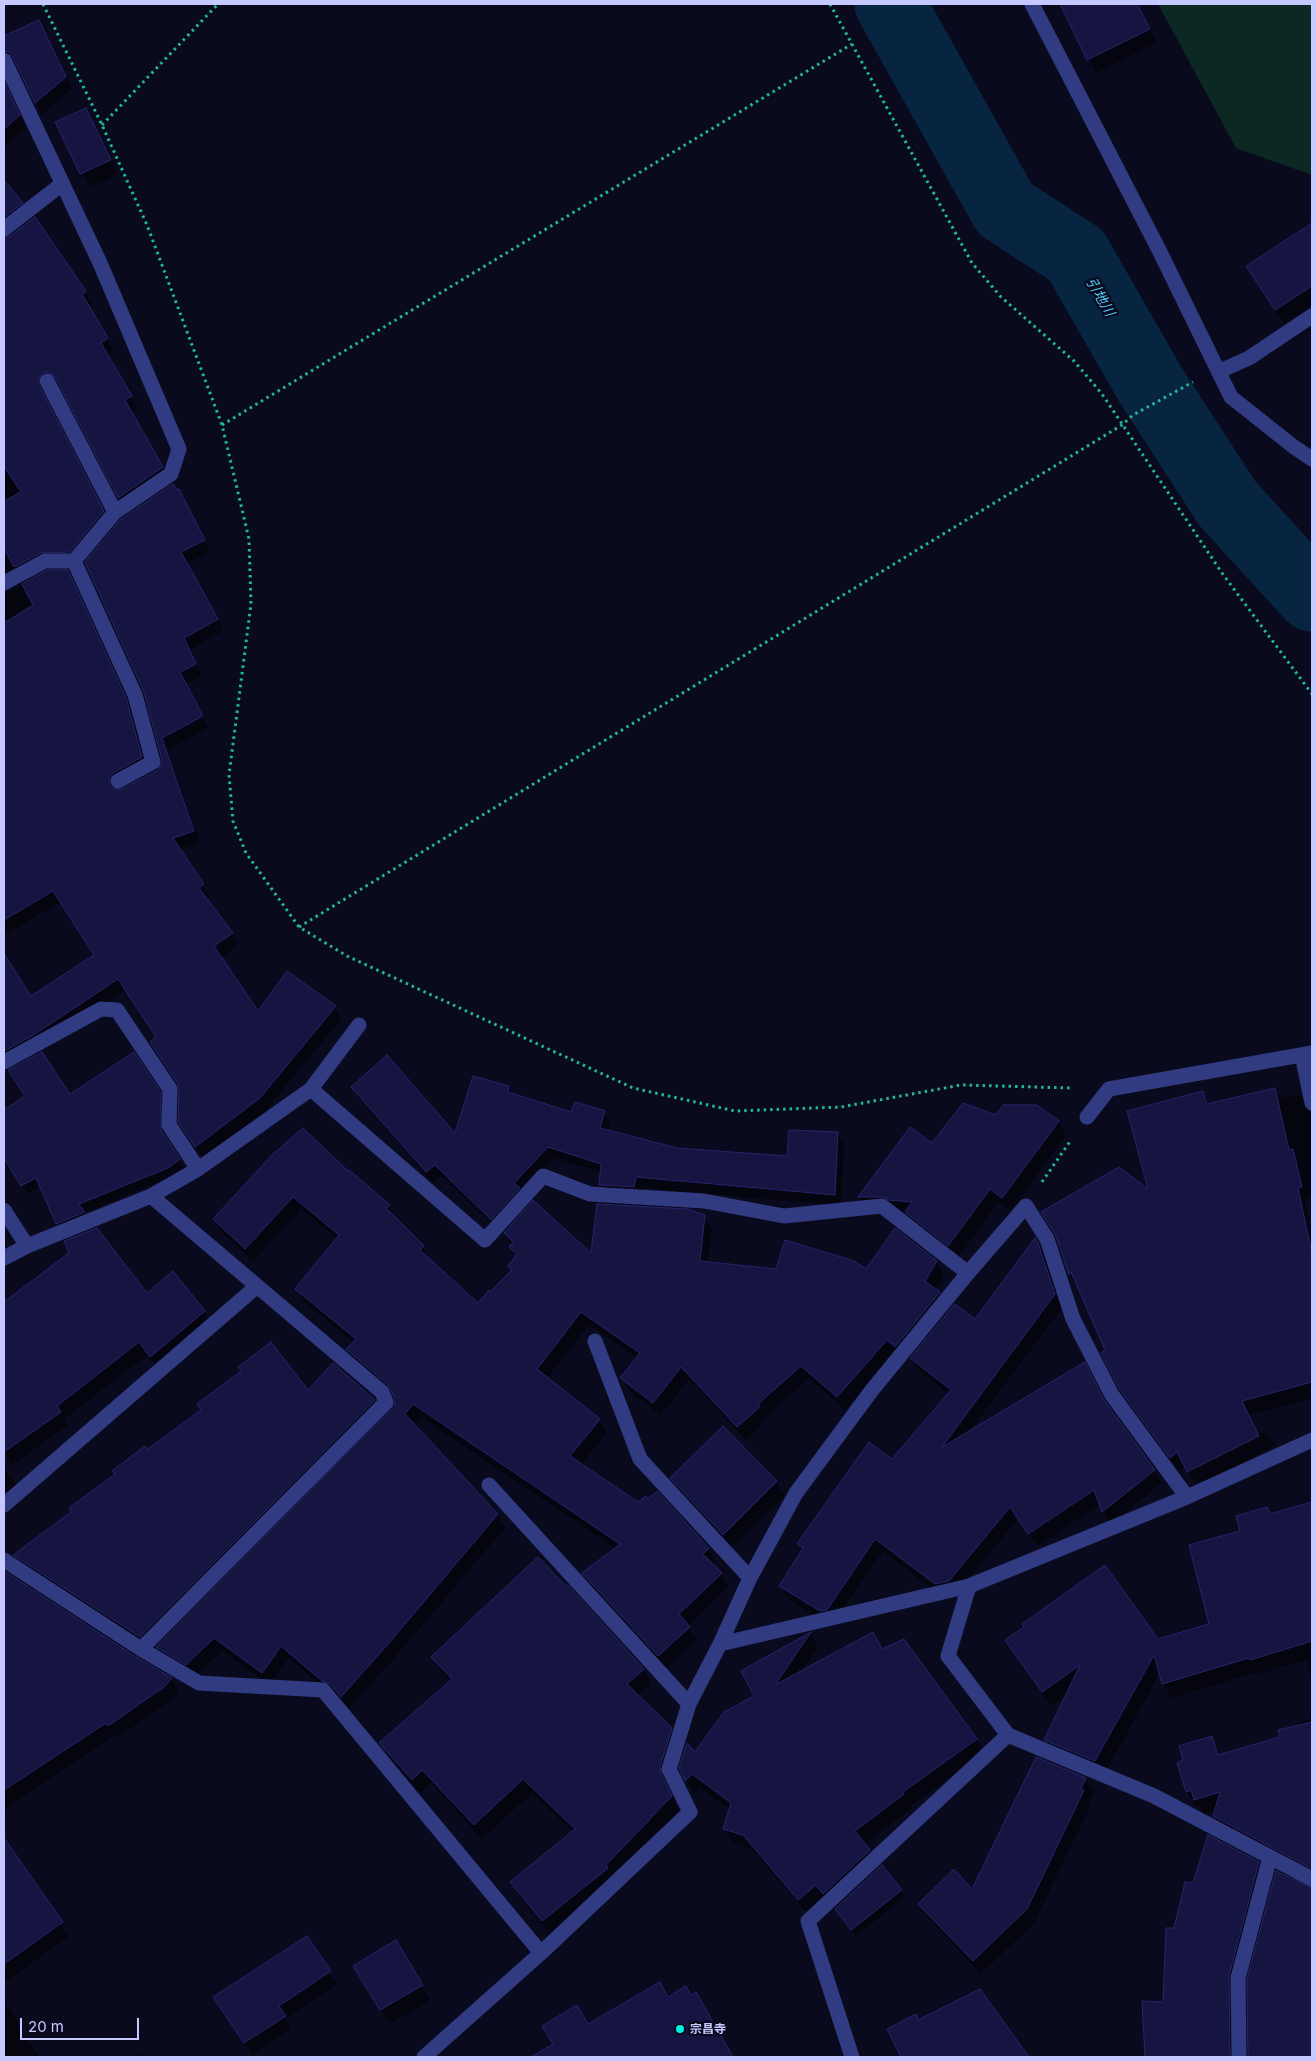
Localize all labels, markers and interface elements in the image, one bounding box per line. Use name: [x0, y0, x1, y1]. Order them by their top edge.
water label: 引地川: [1082, 275, 1118, 319]
scale bar: [22, 2008, 141, 2040]
text: 20 m: [28, 2017, 64, 2036]
place label: 宗昌寺: [690, 2022, 726, 2036]
marker: 宗昌寺: [674, 2023, 686, 2035]

